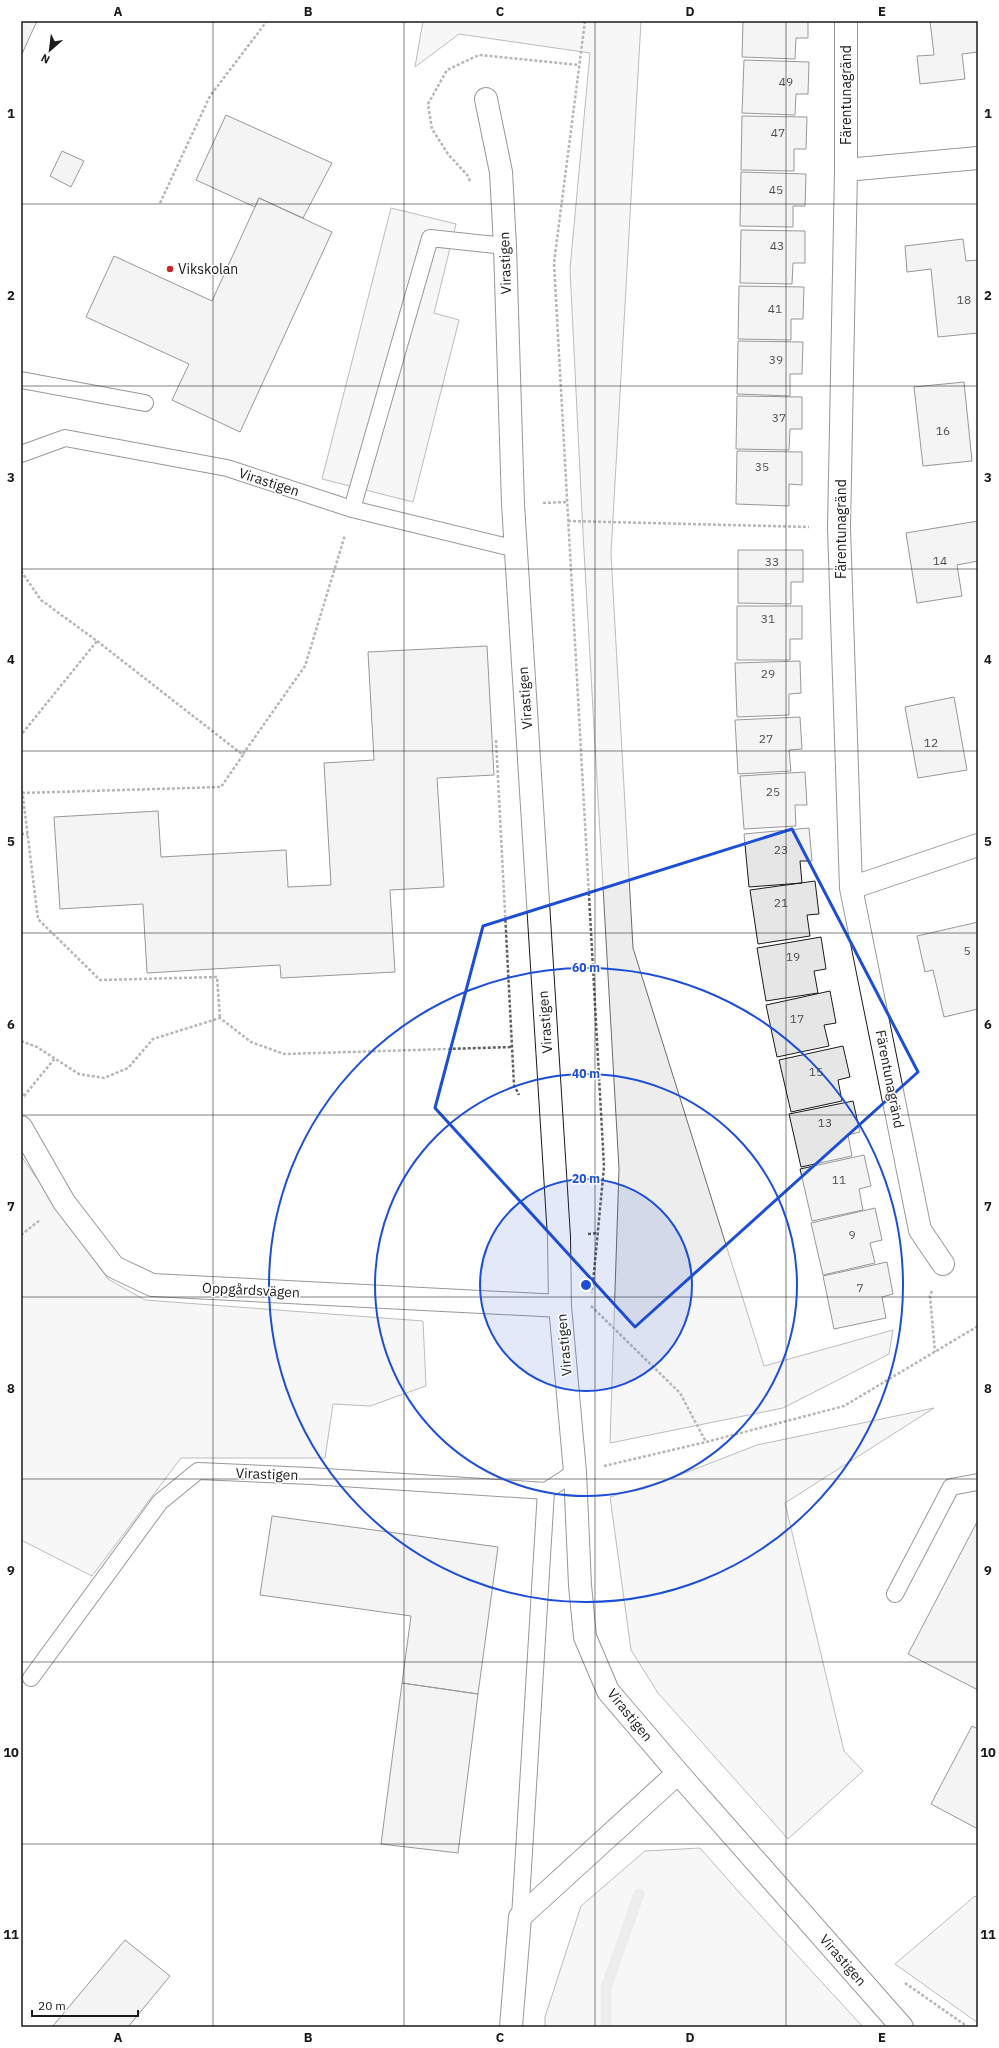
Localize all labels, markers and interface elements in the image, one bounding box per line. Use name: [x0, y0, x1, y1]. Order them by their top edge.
text: A: [114, 3, 123, 20]
text: B: [304, 3, 313, 20]
text: C: [496, 3, 505, 20]
text: D: [685, 3, 695, 20]
text: E: [878, 3, 886, 20]
north arrow: [30, 30, 70, 70]
street label: Färentunagränd: [837, 45, 855, 145]
text: N: [38, 51, 52, 67]
house number: 49: [779, 74, 793, 89]
text: 1: [7, 105, 15, 122]
text: 1: [984, 105, 992, 122]
house number: 47: [771, 125, 785, 140]
house number: 45: [769, 182, 783, 197]
street label: Virastigen: [495, 231, 515, 295]
house number: 43: [770, 238, 784, 253]
place label: Vikskolan: [178, 260, 238, 278]
marker: Vikskolan: [165, 264, 175, 274]
text: 2: [7, 287, 15, 304]
text: 2: [984, 287, 992, 304]
house number: 18: [957, 292, 971, 307]
house number: 41: [768, 301, 782, 316]
house number: 39: [769, 352, 783, 367]
house number: 37: [772, 410, 786, 425]
house number: 16: [936, 423, 950, 438]
house number: 35: [755, 459, 769, 474]
street label: Virastigen: [236, 464, 302, 500]
text: 3: [7, 469, 15, 486]
text: 3: [984, 469, 992, 486]
street label: Färentunagränd: [832, 479, 850, 579]
house number: 14: [933, 553, 947, 568]
house number: 33: [765, 554, 779, 569]
house number: 31: [761, 611, 775, 626]
text: 4: [7, 651, 15, 668]
text: 4: [984, 651, 992, 668]
street label: Virastigen: [514, 666, 536, 730]
house number: 29: [761, 666, 775, 681]
house number: 27: [759, 731, 773, 746]
house number: 12: [924, 735, 938, 750]
house number: 25: [766, 784, 780, 799]
text: 5: [7, 833, 15, 850]
text: 5: [984, 833, 992, 850]
house number: 23: [774, 842, 788, 857]
house number: 21: [774, 895, 788, 910]
house number: 5: [963, 943, 971, 958]
house number: 19: [786, 949, 800, 964]
text: 60 m: [572, 960, 600, 975]
street label: Virastigen: [534, 990, 556, 1054]
house number: 17: [790, 1011, 804, 1026]
text: 6: [7, 1016, 15, 1033]
text: 6: [984, 1016, 992, 1033]
street label: Färentunagränd: [872, 1028, 908, 1130]
house number: 15: [809, 1064, 823, 1079]
text: 40 m: [572, 1066, 600, 1081]
house number: 13: [818, 1115, 832, 1130]
text: 20 m: [572, 1171, 600, 1186]
house number: 11: [832, 1172, 846, 1187]
text: 7: [7, 1198, 15, 1215]
text: 7: [984, 1198, 992, 1215]
house number: 9: [848, 1227, 856, 1242]
street label: Oppgårdsvägen: [202, 1278, 300, 1302]
centre of rings: [579, 1278, 593, 1292]
house number: 7: [856, 1280, 864, 1295]
street label: Virastigen: [552, 1313, 576, 1377]
text: 8: [7, 1380, 15, 1397]
text: 8: [984, 1380, 992, 1397]
street label: Virastigen: [235, 1464, 299, 1484]
text: 9: [7, 1562, 15, 1579]
text: 9: [984, 1562, 992, 1579]
street label: Virastigen: [603, 1685, 657, 1745]
text: 10: [3, 1744, 19, 1761]
text: 10: [980, 1744, 996, 1761]
text: 11: [3, 1926, 19, 1943]
text: 11: [980, 1926, 996, 1943]
street label: Virastigen: [816, 1930, 870, 1990]
scale bar: [32, 1992, 138, 2018]
text: 20 m: [38, 1998, 66, 2013]
text: A: [114, 2029, 123, 2046]
text: B: [304, 2029, 313, 2046]
text: C: [496, 2029, 505, 2046]
text: D: [685, 2029, 695, 2046]
text: E: [878, 2029, 886, 2046]

